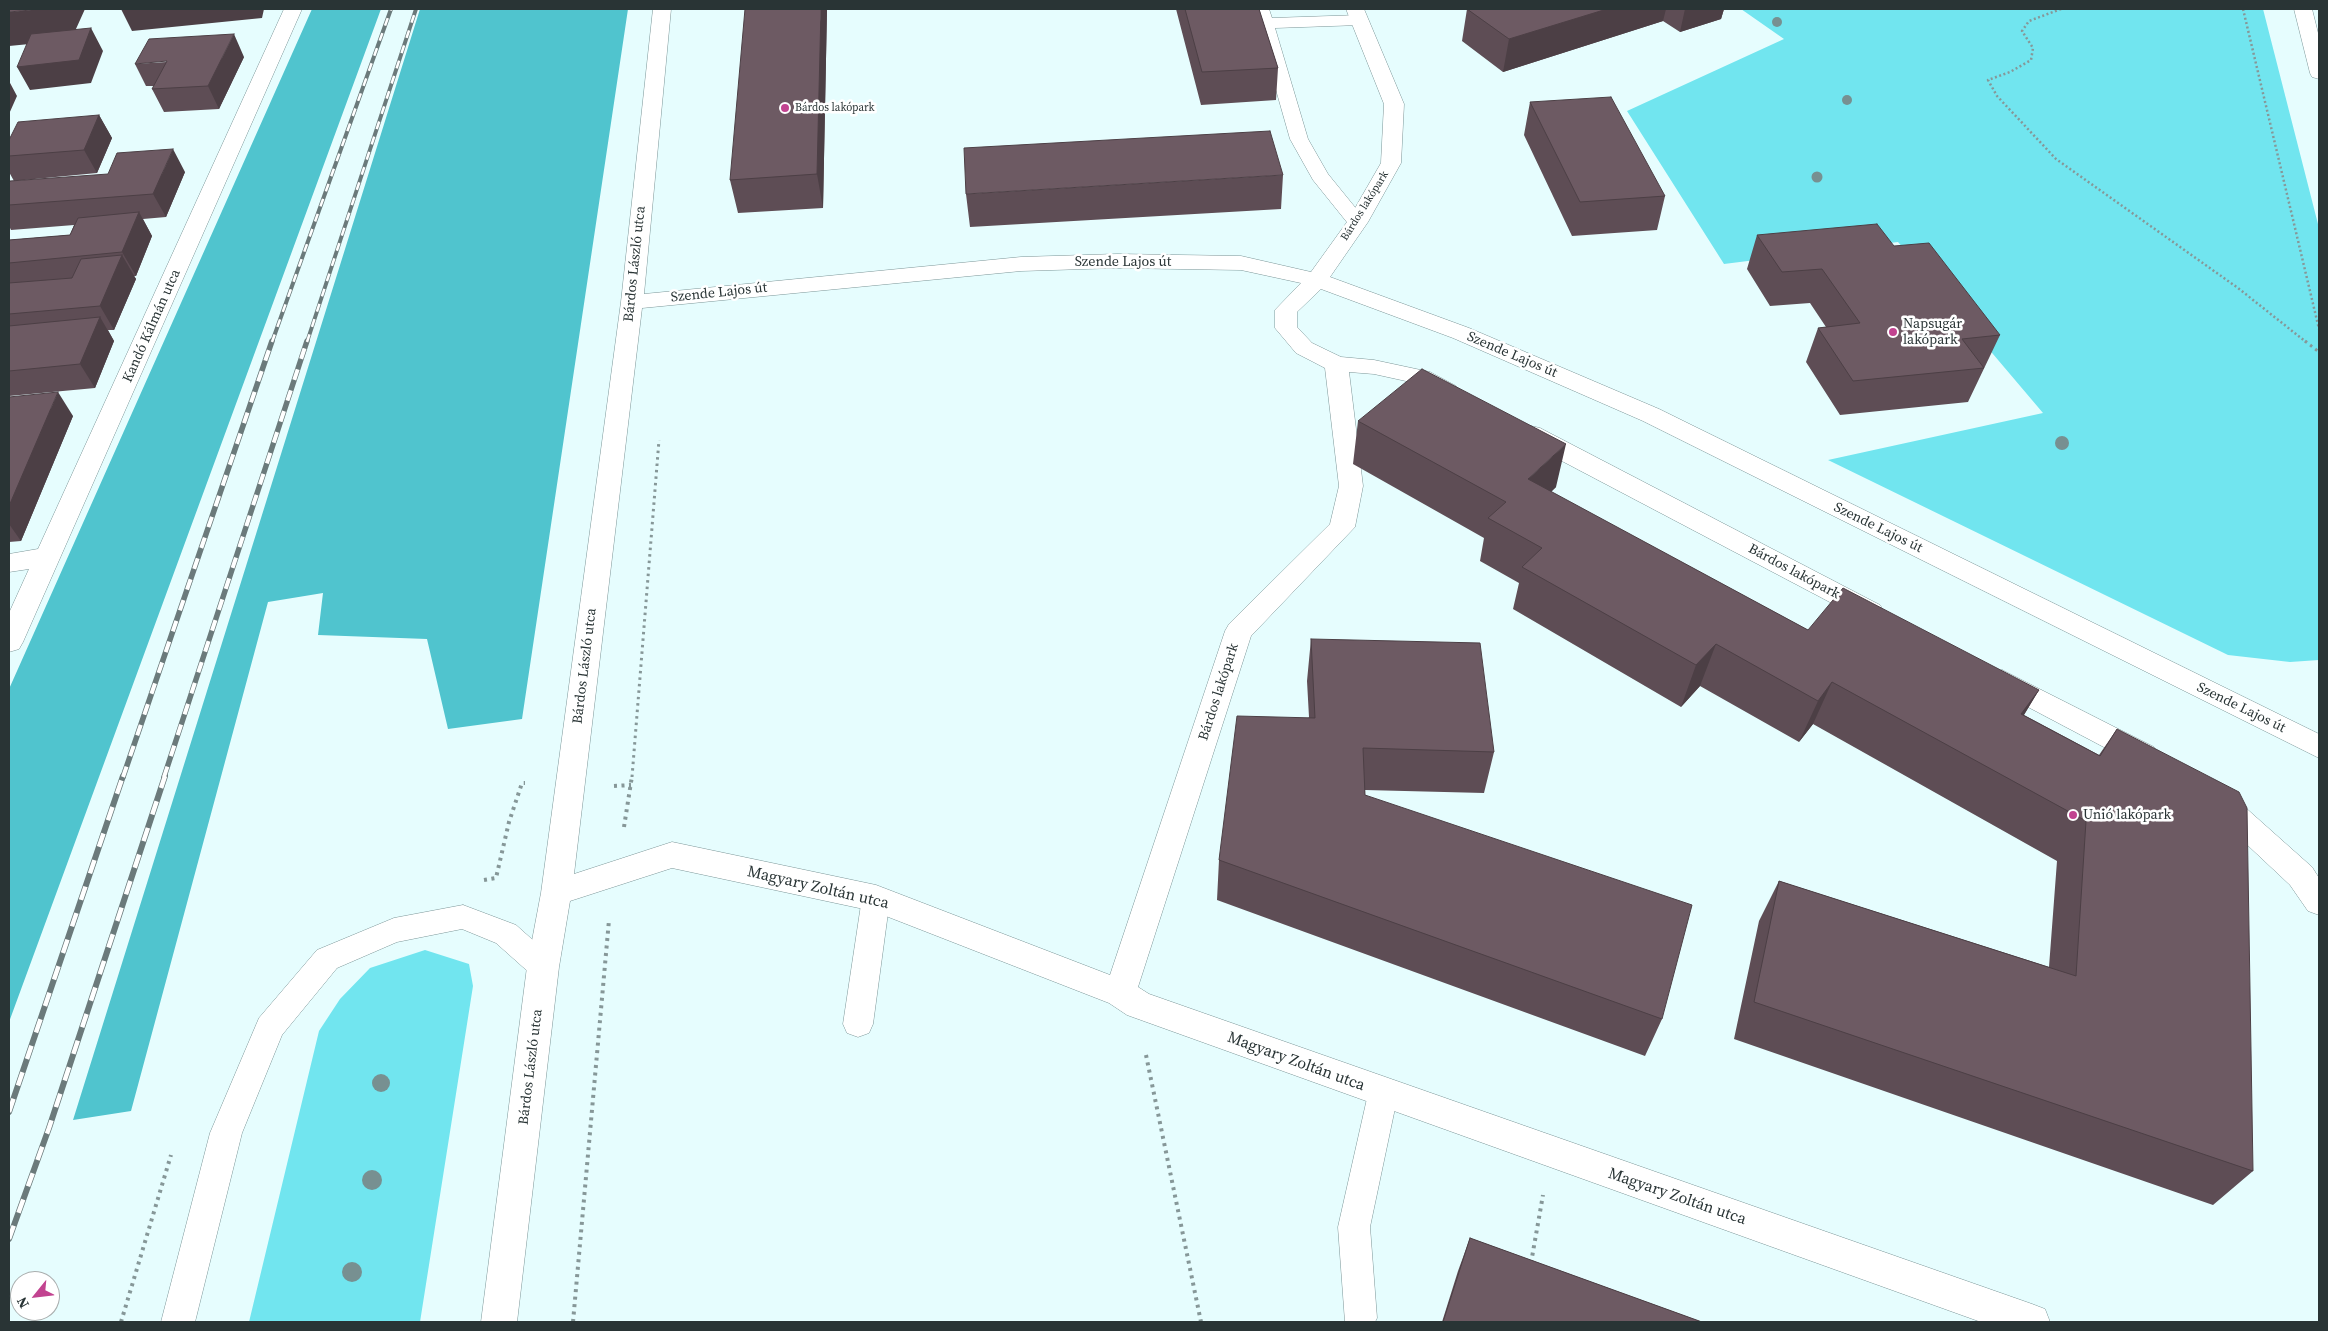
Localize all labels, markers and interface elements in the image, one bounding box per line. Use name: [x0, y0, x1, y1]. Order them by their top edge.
place label: Bárdos lakópark: [795, 101, 875, 115]
marker: Bárdos lakópark: [779, 102, 791, 114]
street label: Bárdos lakópark: [1338, 169, 1392, 243]
street label: Bárdos László utca: [621, 205, 649, 323]
street label: Szende Lajos út: [1075, 254, 1171, 270]
street label: Kandó Kálmán utca: [119, 267, 185, 385]
street label: Szende Lajos út: [670, 280, 768, 306]
place label: Napsugár lakópark: [1903, 316, 1962, 348]
marker: Napsugár lakópark: [1887, 326, 1899, 338]
street label: Szende Lajos út: [1464, 328, 1560, 382]
street label: Szende Lajos út: [1831, 499, 1925, 557]
street label: Bárdos lakópark: [1745, 541, 1843, 603]
street label: Bárdos László utca: [570, 607, 600, 725]
street label: Bárdos lakópark: [1195, 641, 1243, 743]
street label: Szende Lajos út: [2194, 679, 2288, 737]
place label: Unió lakópark: [2083, 807, 2171, 823]
marker: Unió lakópark: [2067, 809, 2079, 821]
street label: Magyary Zoltán utca: [745, 862, 891, 914]
street label: Bárdos László utca: [516, 1008, 546, 1126]
street label: Magyary Zoltán utca: [1225, 1028, 1367, 1096]
street label: Magyary Zoltán utca: [1605, 1164, 1749, 1230]
north arrow: [10, 1271, 60, 1321]
text: N: [12, 1293, 34, 1312]

